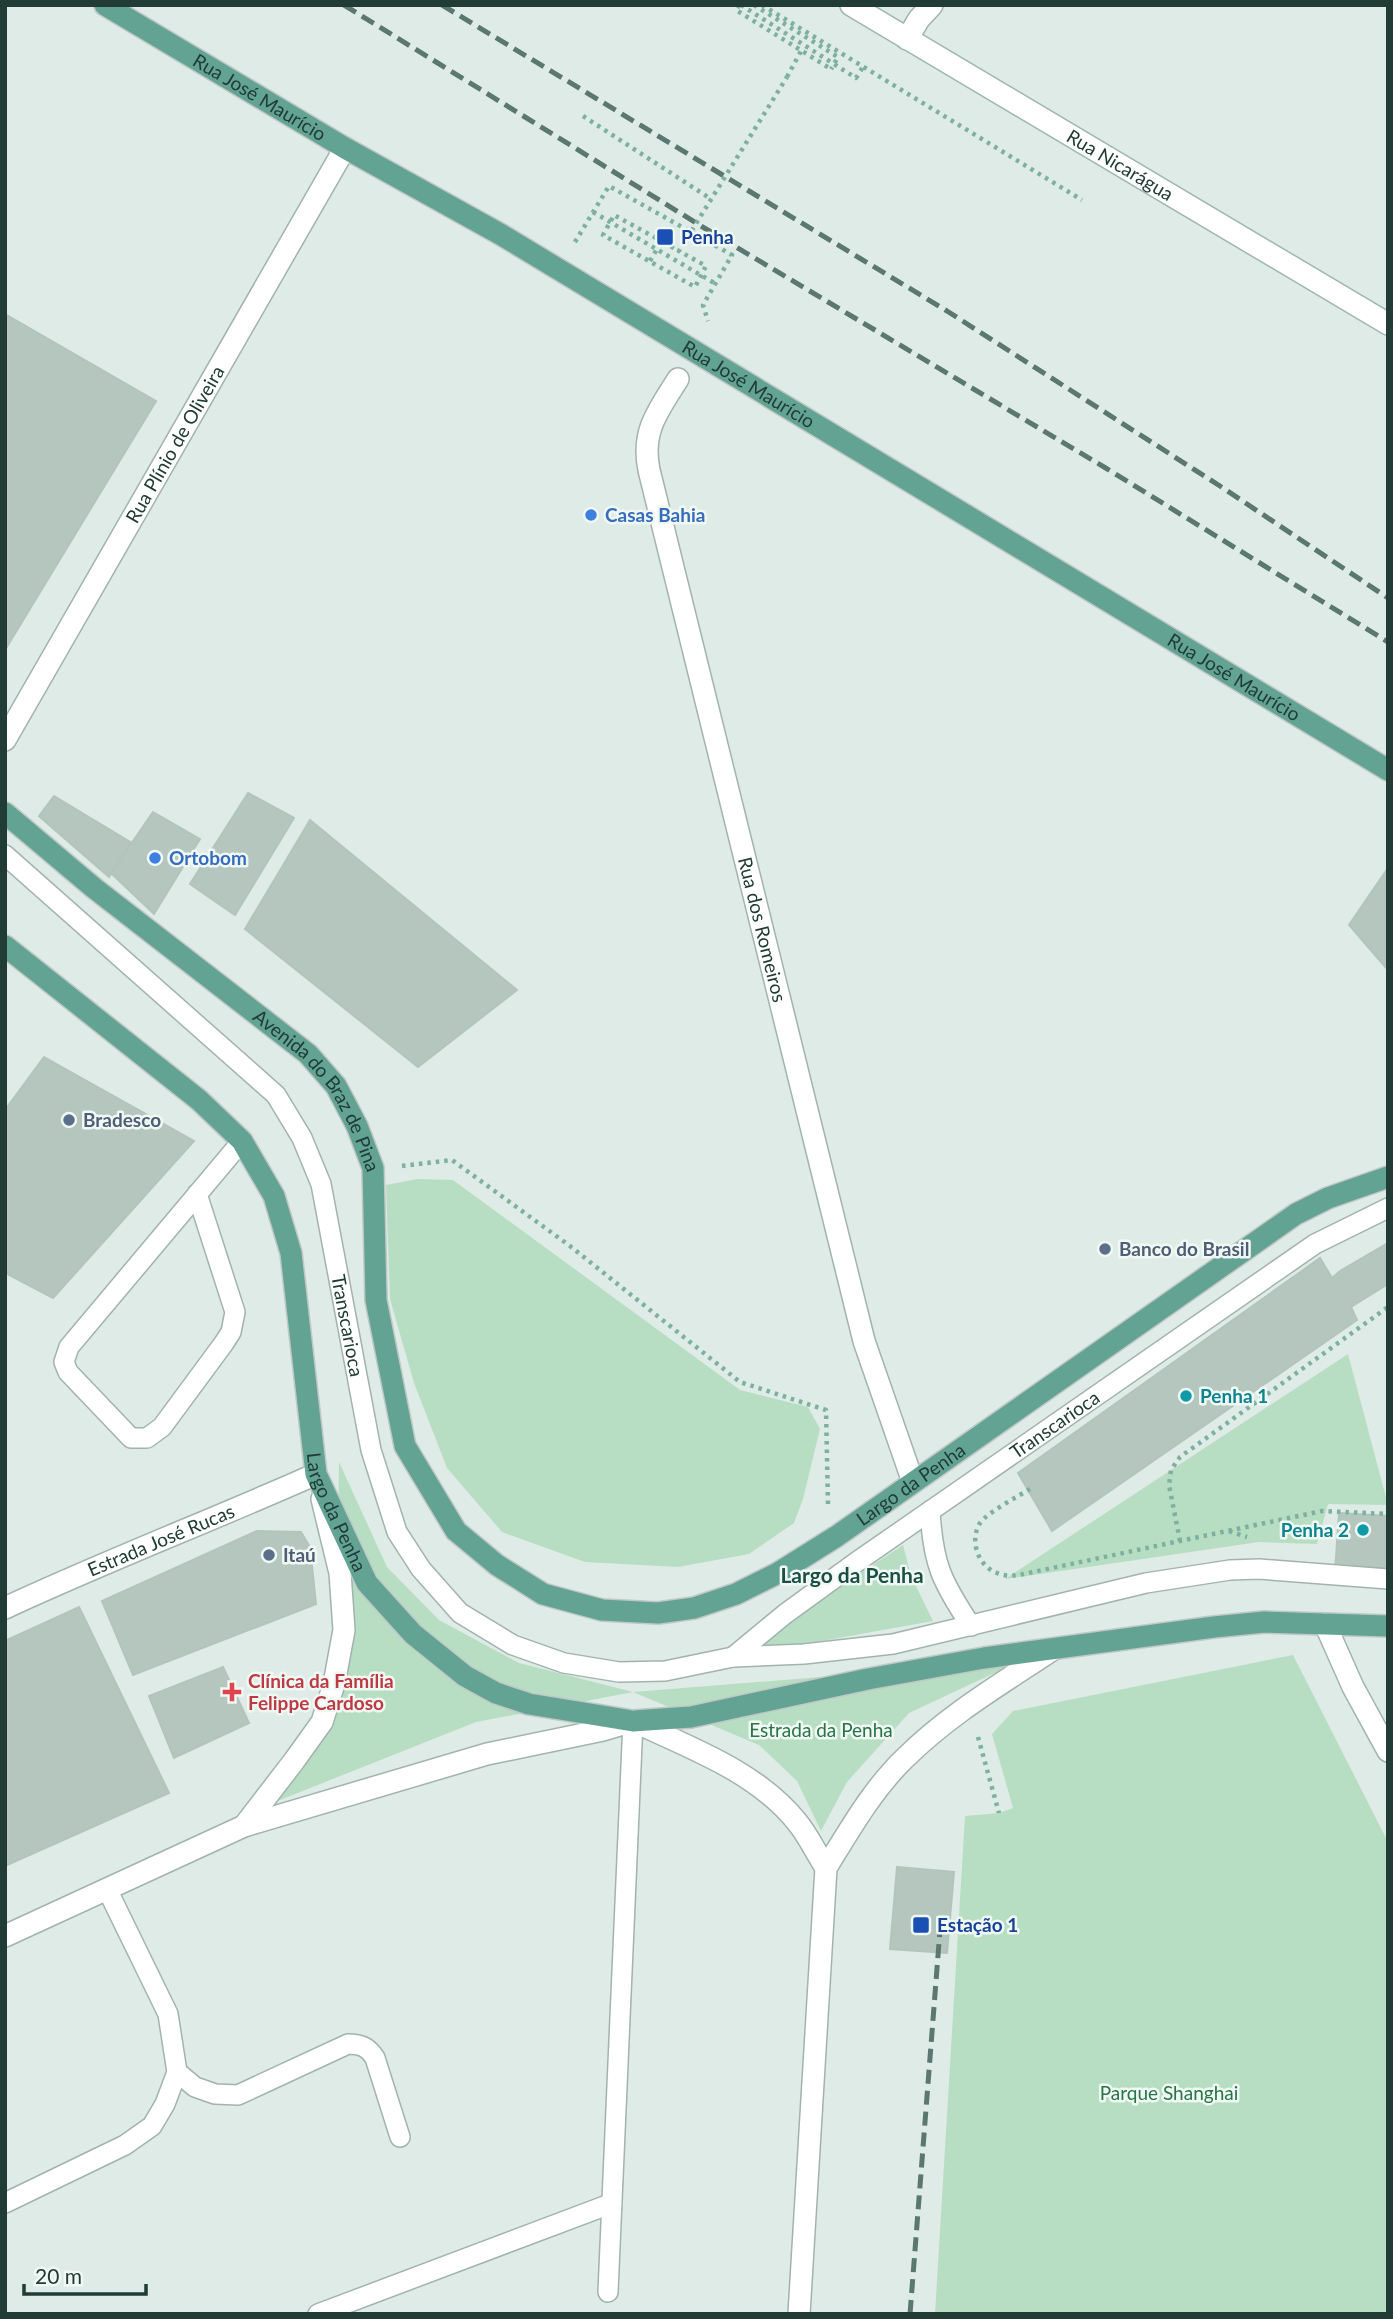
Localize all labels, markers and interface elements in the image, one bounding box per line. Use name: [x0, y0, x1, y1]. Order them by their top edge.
street label: Rua José Maurício: [189, 48, 331, 145]
street label: Rua Nicarágua: [1063, 124, 1178, 205]
place label: Penha: [681, 225, 734, 248]
marker: Penha: [655, 227, 675, 247]
street label: Rua José Maurício: [678, 335, 819, 432]
street label: Rua Plínio de Oliveira: [120, 361, 229, 527]
place label: Casas Bahia: [605, 503, 705, 526]
marker: Casas Bahia: [583, 507, 599, 523]
street label: Rua José Maurício: [1164, 628, 1305, 725]
place label: Ortobom: [169, 846, 247, 869]
marker: Ortobom: [147, 850, 163, 866]
street label: Rua dos Romeiros: [734, 854, 792, 1004]
street label: Avenida do Braz de Pina: [249, 1004, 385, 1175]
place label: Bradesco: [83, 1108, 161, 1131]
marker: Bradesco: [61, 1112, 77, 1128]
place label: Banco do Brasil: [1119, 1237, 1249, 1260]
marker: Banco do Brasil: [1097, 1241, 1113, 1257]
street label: Transcarioca: [327, 1272, 369, 1378]
place label: Penha 1: [1200, 1384, 1268, 1407]
street label: Transcarioca: [1005, 1385, 1103, 1463]
marker: Penha 1: [1178, 1388, 1194, 1404]
street label: Largo da Penha: [851, 1438, 969, 1530]
street label: Largo da Penha: [303, 1451, 372, 1575]
street label: Estrada José Rucas: [84, 1499, 238, 1581]
place label: Penha 2: [1281, 1518, 1349, 1541]
marker: Penha 2: [1355, 1522, 1371, 1538]
place label: Itaú: [283, 1543, 316, 1566]
marker: Itaú: [261, 1547, 277, 1563]
district label: Largo da Penha: [780, 1562, 924, 1587]
place label: Clínica da Família Felippe Cardoso: [248, 1669, 394, 1714]
marker: Clínica da Família Felippe Cardoso: [222, 1682, 242, 1702]
park label: Estrada da Penha: [749, 1718, 893, 1741]
place label: Estação 1: [937, 1913, 1018, 1936]
marker: Estação 1: [911, 1915, 931, 1935]
park label: Parque Shanghai: [1100, 2081, 1238, 2104]
scale bar: [24, 2252, 147, 2296]
text: 20 m: [35, 2263, 82, 2288]

